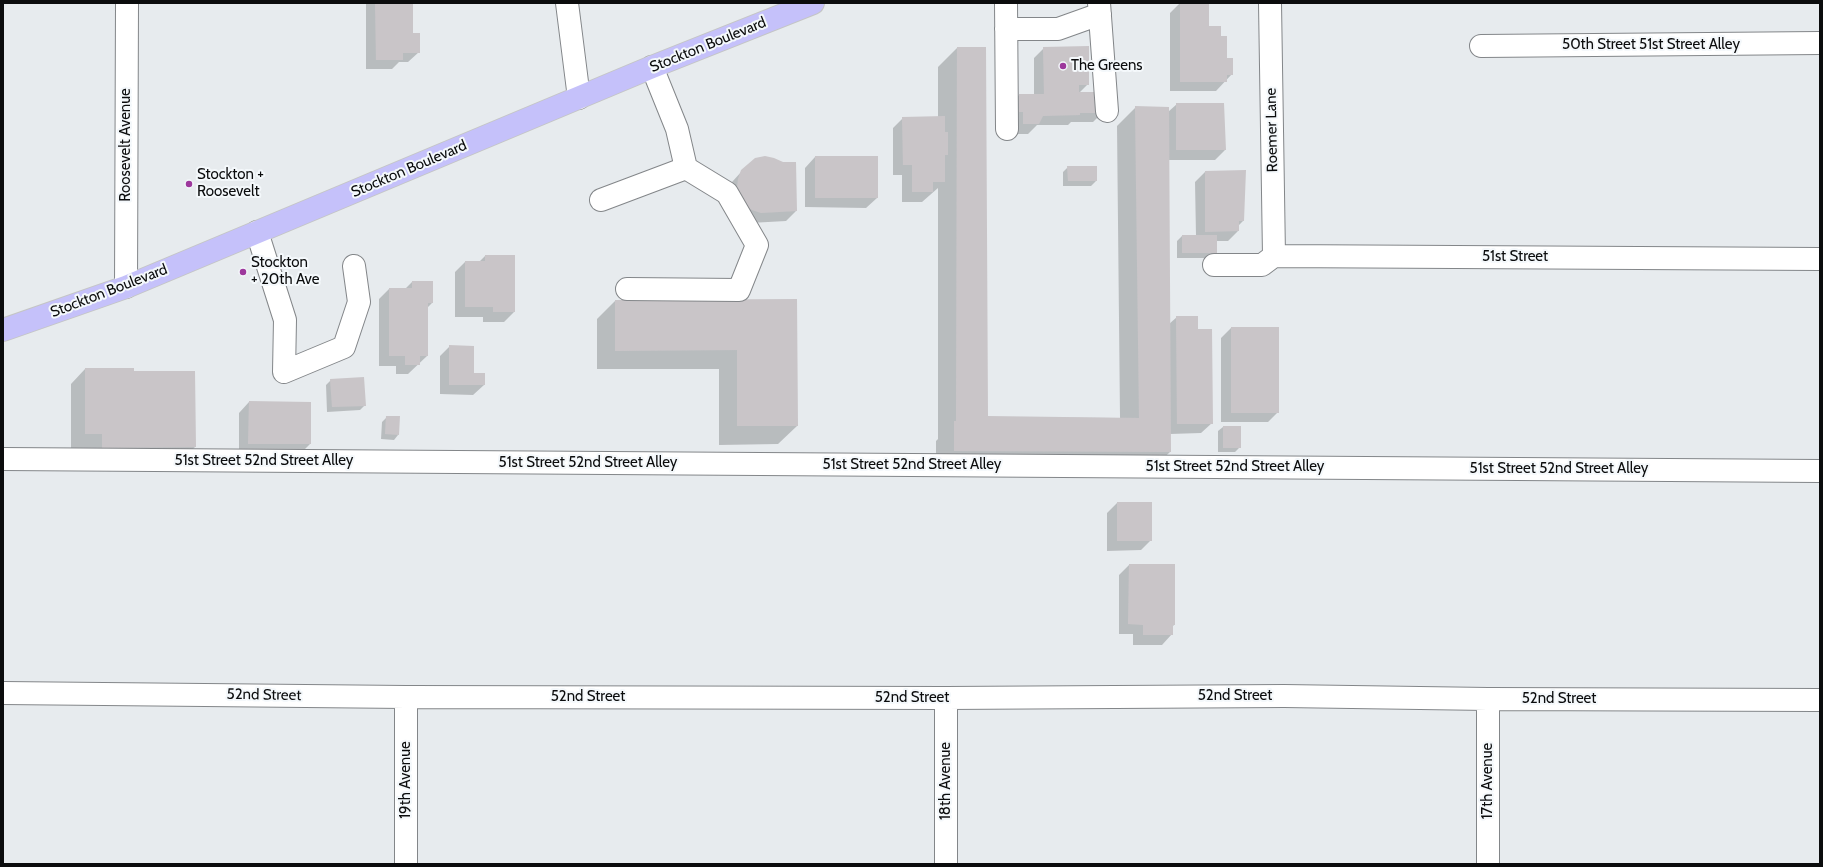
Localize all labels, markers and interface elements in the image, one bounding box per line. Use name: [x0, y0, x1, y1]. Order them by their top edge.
street label: Stockton Boulevard: [647, 13, 769, 77]
street label: 50th Street 51st Street Alley: [1562, 36, 1740, 54]
place label: The Greens: [1071, 57, 1143, 75]
marker: The Greens: [1058, 61, 1068, 71]
street label: Roosevelt Avenue: [117, 88, 135, 202]
street label: Roemer Lane: [1262, 88, 1282, 172]
street label: Stockton Boulevard: [348, 137, 470, 201]
place label: Stockton + Roosevelt: [197, 166, 264, 201]
marker: Stockton + Roosevelt: [184, 179, 194, 189]
street label: 51st Street: [1482, 248, 1548, 266]
place label: Stockton + 20th Ave: [251, 254, 320, 289]
street label: Stockton Boulevard: [48, 260, 170, 322]
marker: Stockton + 20th Ave: [238, 267, 248, 277]
street label: 51st Street 52nd Street Alley: [175, 452, 353, 470]
street label: 51st Street 52nd Street Alley: [499, 454, 677, 472]
street label: 51st Street 52nd Street Alley: [823, 456, 1001, 474]
street label: 51st Street 52nd Street Alley: [1146, 458, 1324, 476]
street label: 51st Street 52nd Street Alley: [1470, 460, 1648, 478]
street label: 52nd Street: [227, 685, 301, 705]
street label: 52nd Street: [1198, 687, 1272, 705]
street label: 52nd Street: [551, 688, 625, 706]
street label: 52nd Street: [875, 689, 949, 707]
street label: 52nd Street: [1522, 690, 1596, 708]
street label: 19th Avenue: [397, 741, 415, 819]
street label: 18th Avenue: [937, 742, 955, 820]
street label: 17th Avenue: [1479, 743, 1497, 819]

